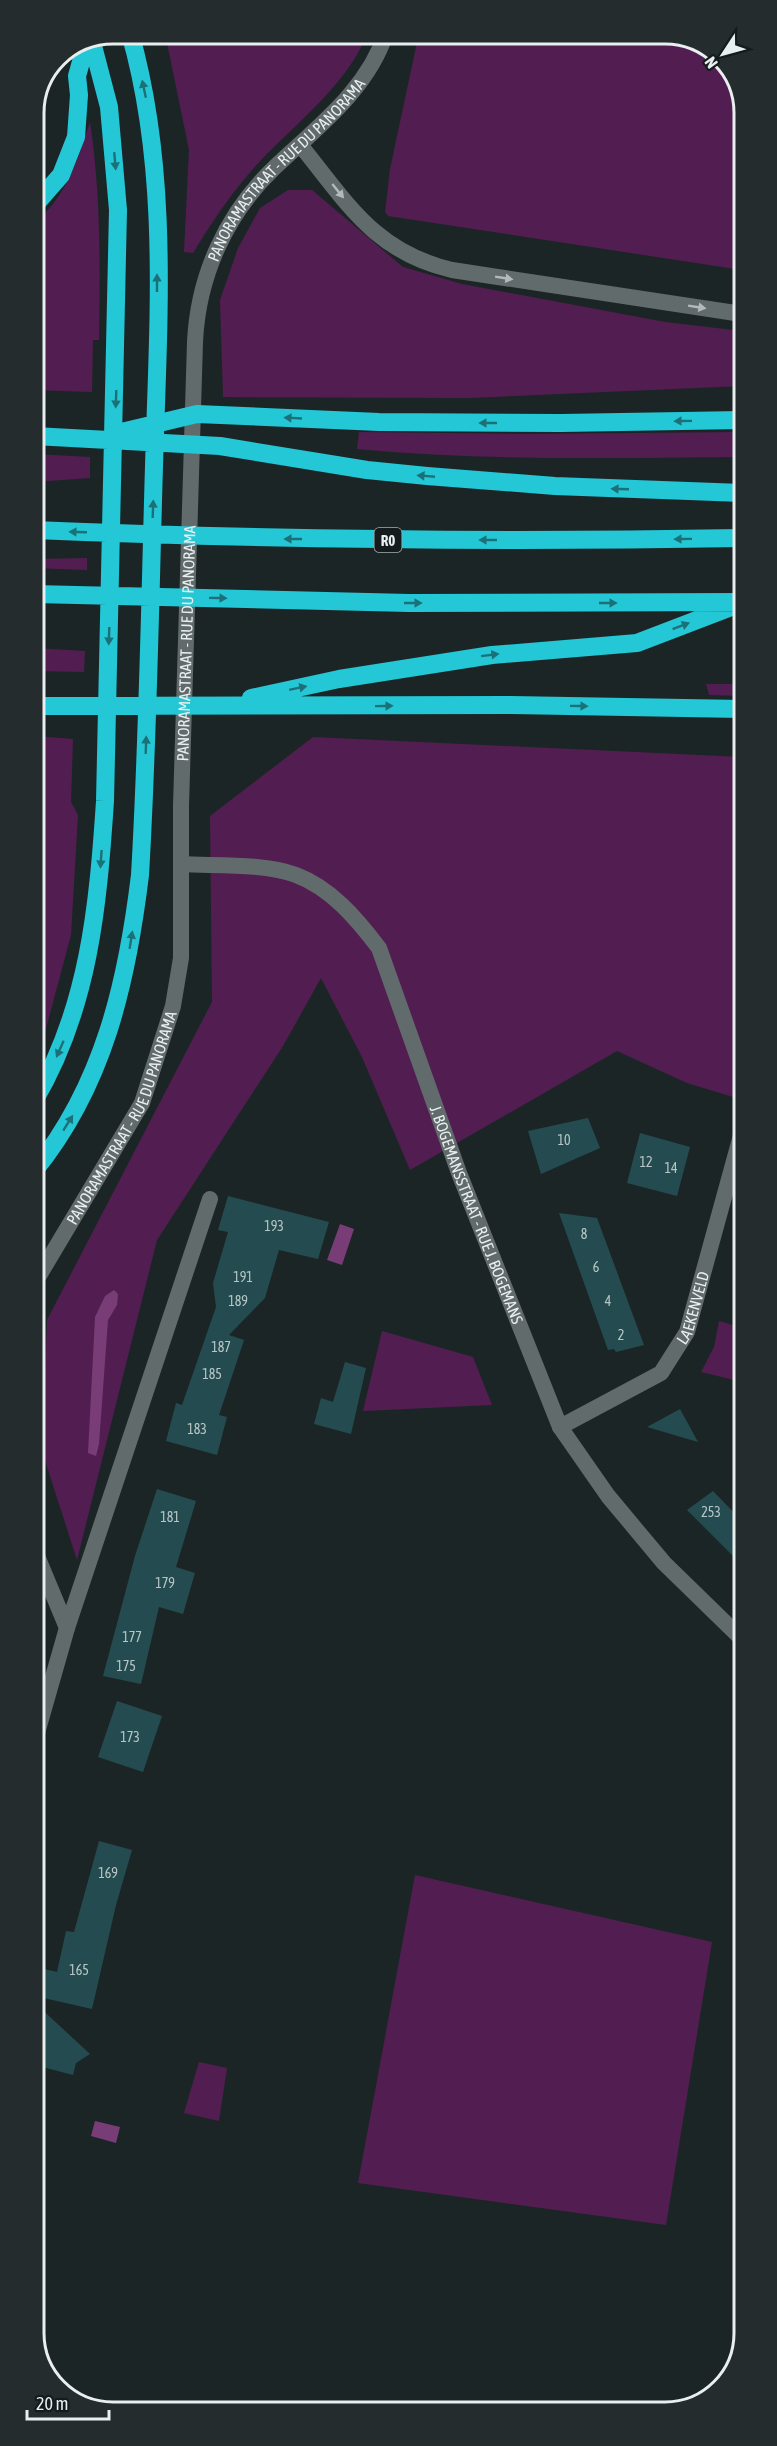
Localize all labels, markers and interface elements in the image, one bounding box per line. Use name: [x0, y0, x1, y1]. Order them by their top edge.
north arrow: [693, 24, 753, 84]
text: N: [701, 54, 721, 72]
street label: PANORAMASTRAAT - RUE DU PANORAMA: [204, 75, 368, 264]
one-way arrow: [139, 79, 148, 98]
one-way arrow: [110, 151, 120, 170]
one-way arrow: [331, 183, 344, 199]
one-way arrow: [152, 273, 162, 292]
one-way arrow: [494, 274, 513, 283]
one-way arrow: [687, 303, 706, 312]
one-way arrow: [111, 389, 121, 408]
one-way arrow: [284, 414, 303, 423]
one-way arrow: [674, 416, 693, 425]
one-way arrow: [479, 418, 498, 428]
one-way arrow: [416, 471, 435, 481]
one-way arrow: [611, 484, 630, 494]
one-way arrow: [148, 499, 157, 518]
street label: PANORAMASTRAAT - RUE DU PANORAMA: [173, 525, 198, 762]
one-way arrow: [68, 528, 87, 537]
road number: R0: [374, 528, 402, 552]
one-way arrow: [284, 534, 303, 544]
one-way arrow: [674, 534, 693, 544]
one-way arrow: [479, 535, 498, 545]
one-way arrow: [209, 594, 228, 603]
one-way arrow: [404, 598, 423, 608]
one-way arrow: [599, 598, 618, 608]
one-way arrow: [673, 621, 691, 631]
one-way arrow: [105, 626, 114, 645]
one-way arrow: [481, 650, 500, 660]
one-way arrow: [289, 683, 308, 692]
one-way arrow: [374, 701, 393, 711]
one-way arrow: [569, 701, 588, 711]
one-way arrow: [141, 736, 151, 755]
one-way arrow: [96, 850, 106, 869]
one-way arrow: [127, 930, 136, 949]
street label: PANORAMASTRAAT - RUE DU PANORAMA: [63, 1008, 180, 1228]
one-way arrow: [56, 1041, 65, 1058]
street label: J. BOGEMANSSTRAAT - RUE J. BOGEMANS: [427, 1103, 527, 1327]
one-way arrow: [62, 1115, 73, 1131]
house number: 10: [557, 1132, 571, 1148]
house number: 12: [639, 1154, 653, 1170]
house number: 14: [664, 1160, 678, 1176]
house number: 193: [264, 1218, 284, 1234]
house number: 8: [581, 1226, 588, 1242]
house number: 6: [593, 1259, 600, 1275]
house number: 191: [233, 1269, 253, 1285]
street label: LAEKENVELD: [673, 1269, 712, 1347]
house number: 189: [228, 1293, 248, 1309]
house number: 4: [605, 1293, 612, 1309]
house number: 2: [618, 1327, 624, 1343]
house number: 187: [211, 1339, 231, 1355]
house number: 185: [202, 1366, 222, 1382]
house number: 183: [187, 1421, 207, 1437]
house number: 253: [701, 1504, 721, 1520]
house number: 181: [160, 1509, 180, 1525]
house number: 179: [155, 1575, 175, 1591]
house number: 177: [122, 1629, 142, 1645]
house number: 175: [116, 1658, 136, 1674]
house number: 173: [120, 1729, 140, 1745]
house number: 169: [98, 1865, 118, 1881]
house number: 165: [69, 1962, 89, 1978]
scale bar: [27, 2383, 110, 2421]
text: 20 m: [36, 2393, 68, 2414]

